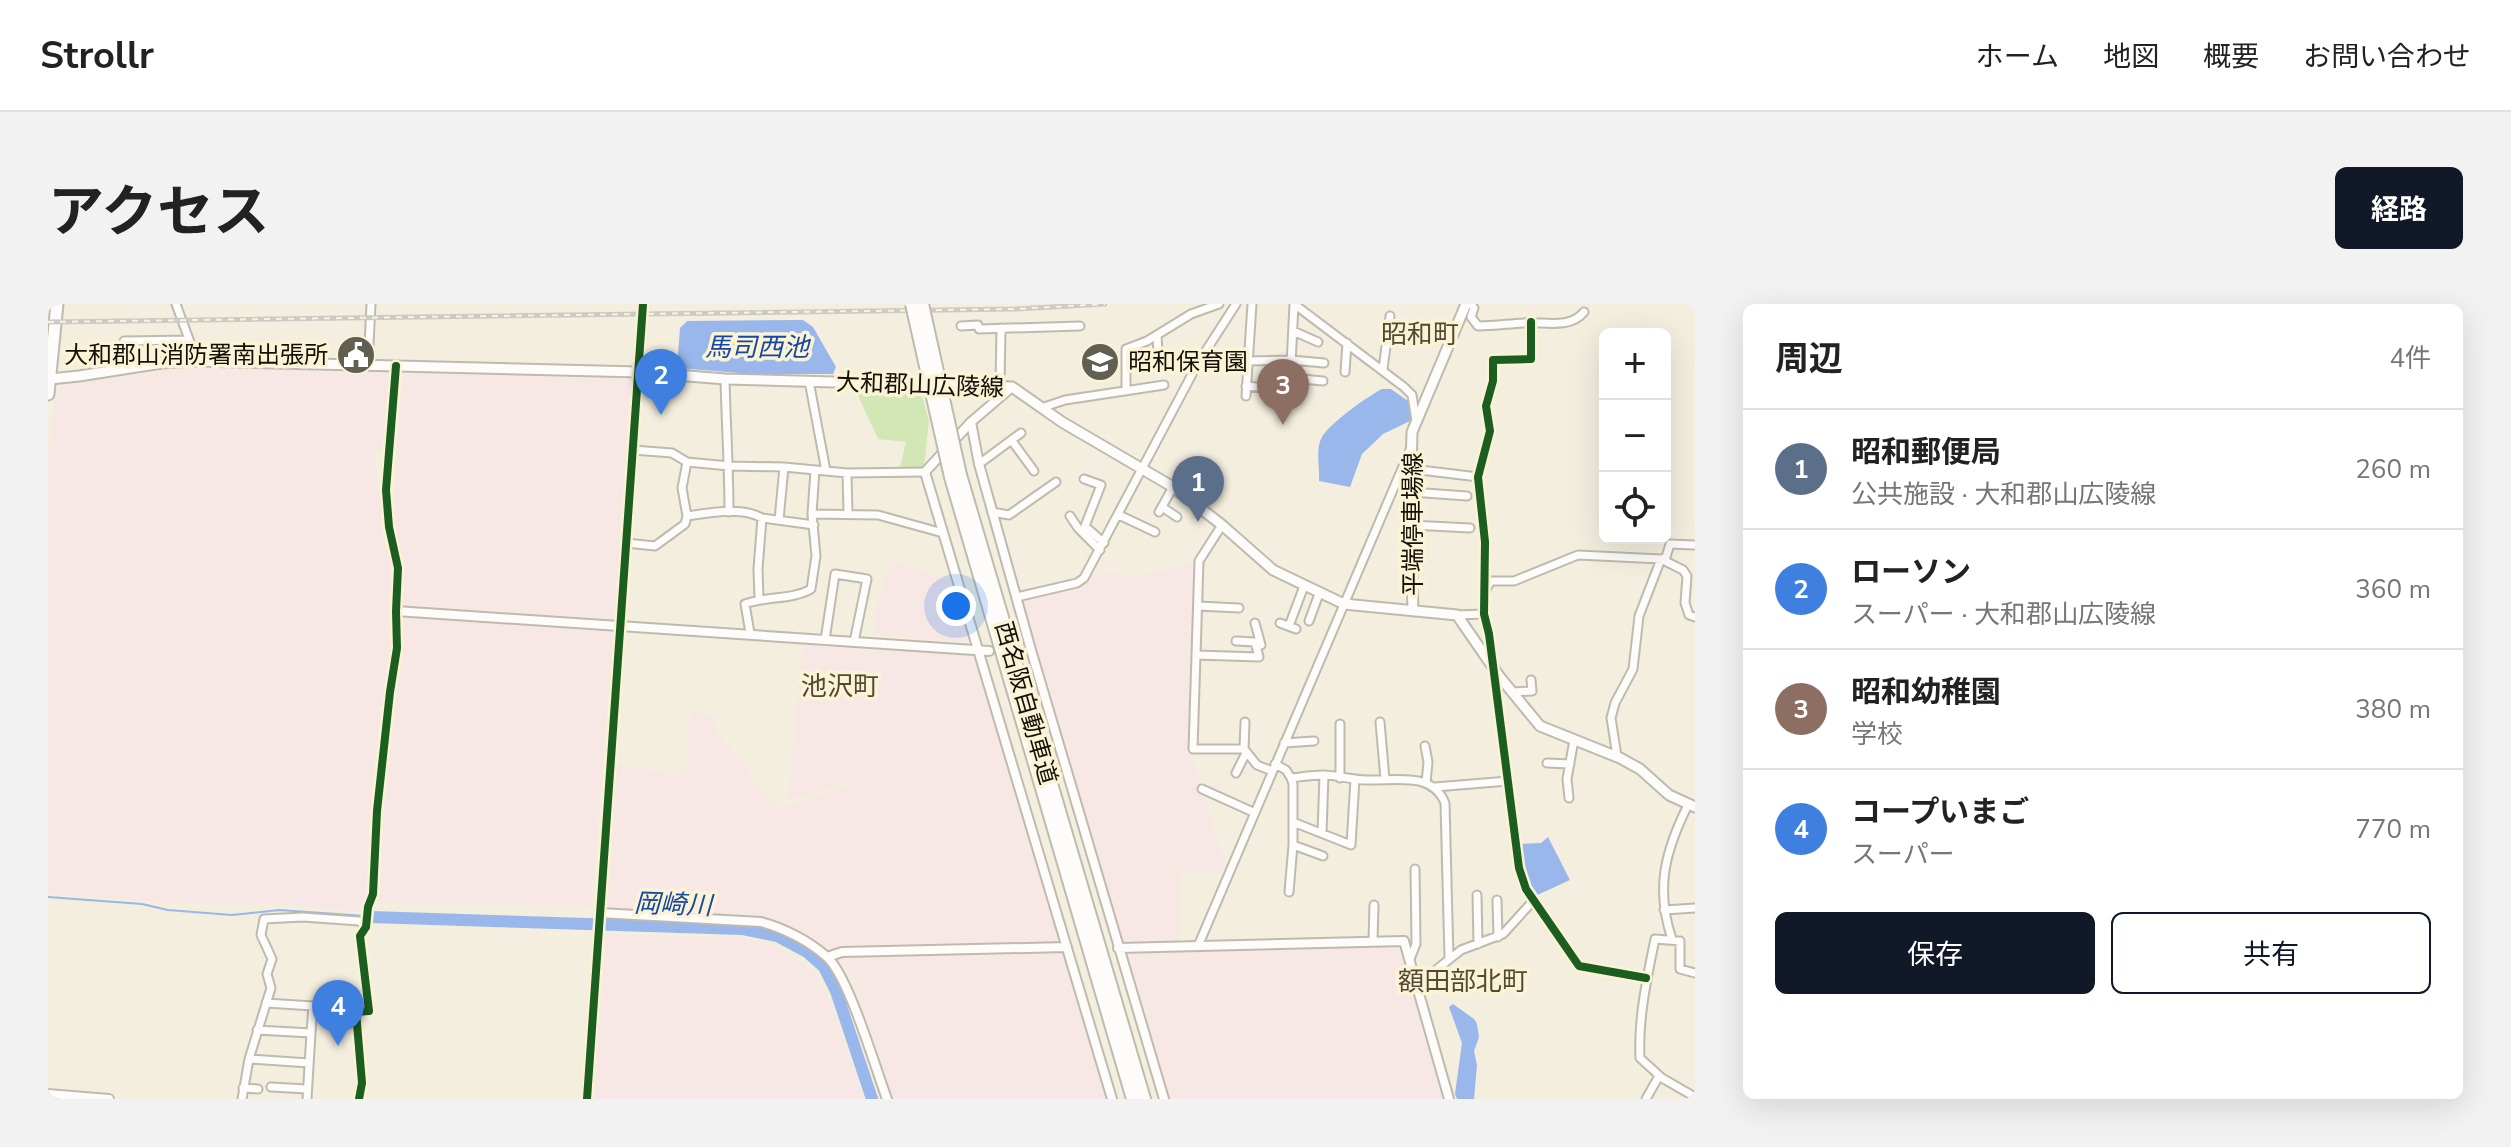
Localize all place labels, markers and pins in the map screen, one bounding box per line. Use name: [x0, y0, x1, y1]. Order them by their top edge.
public building icon: 大和郡山消防署南出張所: [335, 334, 377, 376]
place label: 大和郡山消防署南出張所: [64, 339, 328, 371]
school or university icon: 昭和保育園: [1079, 341, 1121, 383]
place label: 昭和保育園: [1128, 346, 1248, 378]
pin: 2: [635, 349, 687, 415]
pin: 3: [1257, 359, 1309, 425]
pin: 1: [1172, 456, 1224, 522]
pin: 4: [312, 980, 364, 1046]

